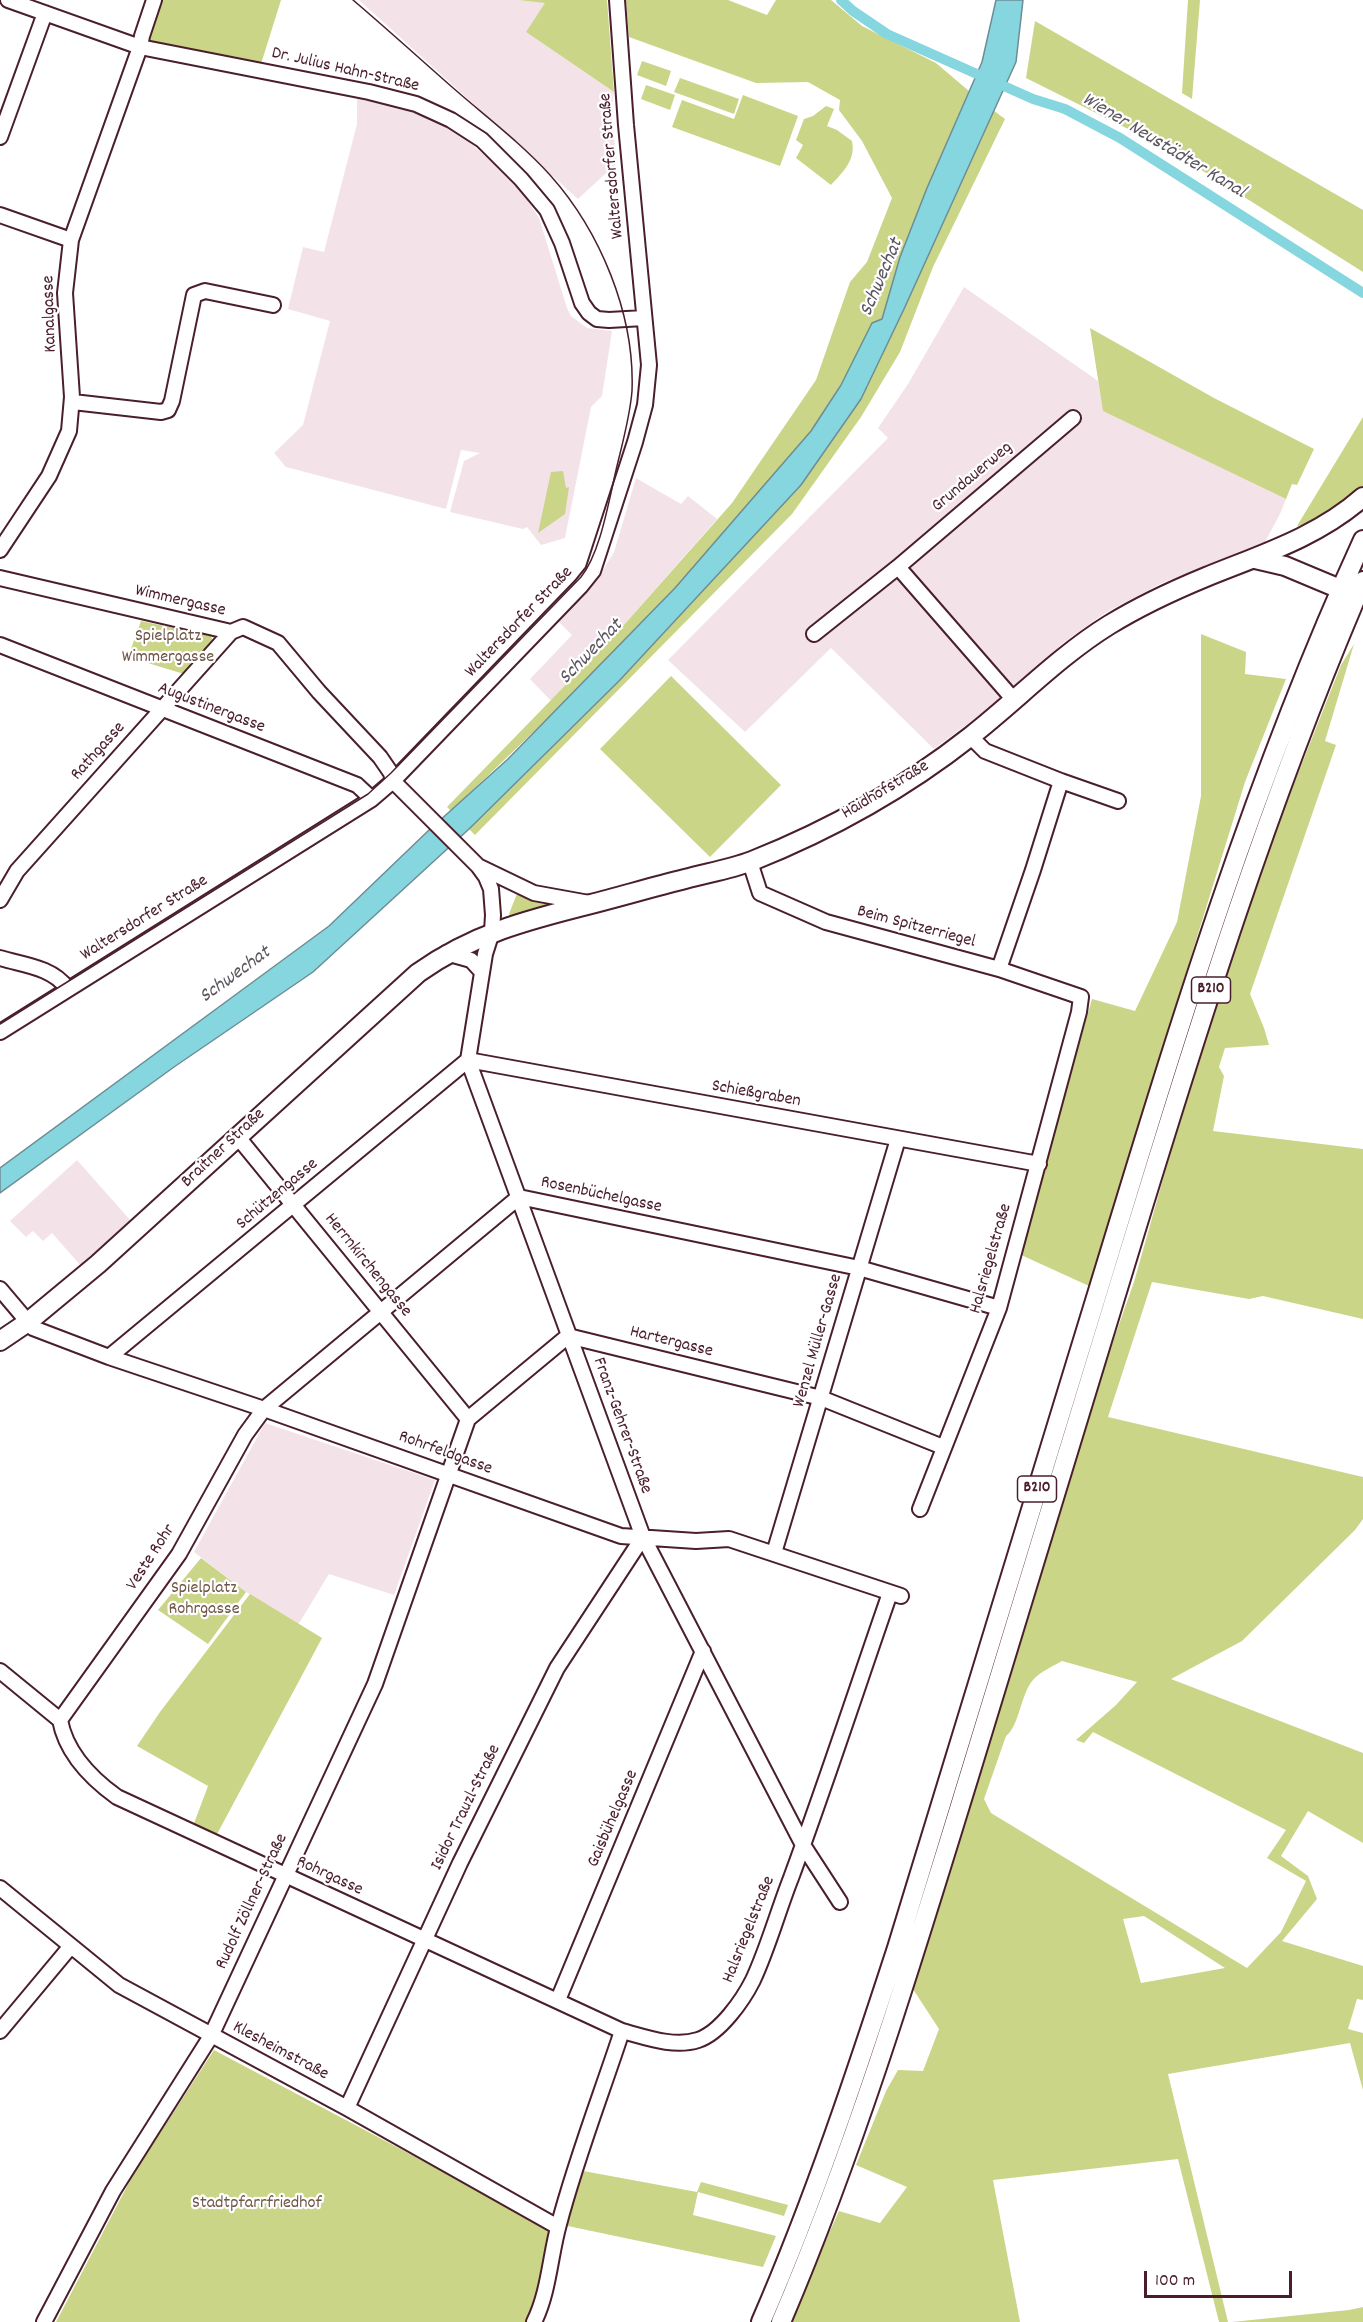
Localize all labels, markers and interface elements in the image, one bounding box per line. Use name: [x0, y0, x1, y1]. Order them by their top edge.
street label: Dr. Julius Hahn-Straße: [269, 43, 421, 99]
water label: Wiener Neustädter Kanal: [1077, 89, 1249, 205]
street label: Waltersdorfer Straße: [596, 92, 630, 240]
water label: Schwechat: [856, 236, 910, 320]
street label: Kanalgasse: [39, 275, 63, 353]
street label: Grundauerweg: [928, 438, 1018, 518]
street label: Waltersdorfer Straße: [461, 563, 579, 683]
street label: Wimmergasse: [133, 581, 227, 623]
water label: Schwechat: [555, 615, 629, 691]
park label: Spielplatz Wimmergasse: [122, 627, 214, 670]
street label: Augustinergasse: [154, 679, 268, 739]
street label: Rathgasse: [67, 718, 131, 786]
street label: Haidhofstraße: [839, 757, 933, 825]
street label: Waltersdorfer Straße: [77, 871, 213, 967]
street label: Beim Spitzerriegel: [854, 902, 978, 954]
water label: Schwechat: [196, 942, 276, 1010]
road number: B210: [1192, 977, 1230, 1003]
street label: Schießgraben: [710, 1077, 802, 1113]
street label: Braitner Straße: [178, 1105, 270, 1193]
street label: Schützengasse: [233, 1154, 323, 1236]
street label: Rosenbüchelgasse: [538, 1173, 664, 1219]
street label: Halsriegelstraße: [966, 1202, 1018, 1316]
street label: Herrnkirchengasse: [319, 1210, 415, 1322]
street label: Wenzel Müller-Gasse: [790, 1272, 848, 1410]
street label: Hartergasse: [627, 1322, 715, 1364]
street label: Franz-Gehrer-Straße: [586, 1355, 656, 1497]
street label: Rohrfeldgasse: [395, 1427, 495, 1481]
road number: B210: [1018, 1476, 1056, 1502]
street label: Veste Rohr: [123, 1521, 181, 1595]
park label: Spielplatz Rohrgasse: [168, 1579, 240, 1622]
street label: Isidor Trauzl-Straße: [427, 1742, 507, 1874]
street label: Gaisbühelgasse: [584, 1767, 644, 1871]
street label: Rudolf Zöllner-Straße: [212, 1831, 294, 1973]
street label: Rohrgasse: [292, 1852, 366, 1902]
street label: Halsriegelstraße: [719, 1873, 781, 1987]
street label: Klesheimstraße: [228, 2018, 332, 2086]
park label: Stadtpfarrfriedhof: [192, 2194, 322, 2216]
scale bar: [1147, 2259, 1296, 2297]
text: 100 m: [1155, 2269, 1195, 2294]

